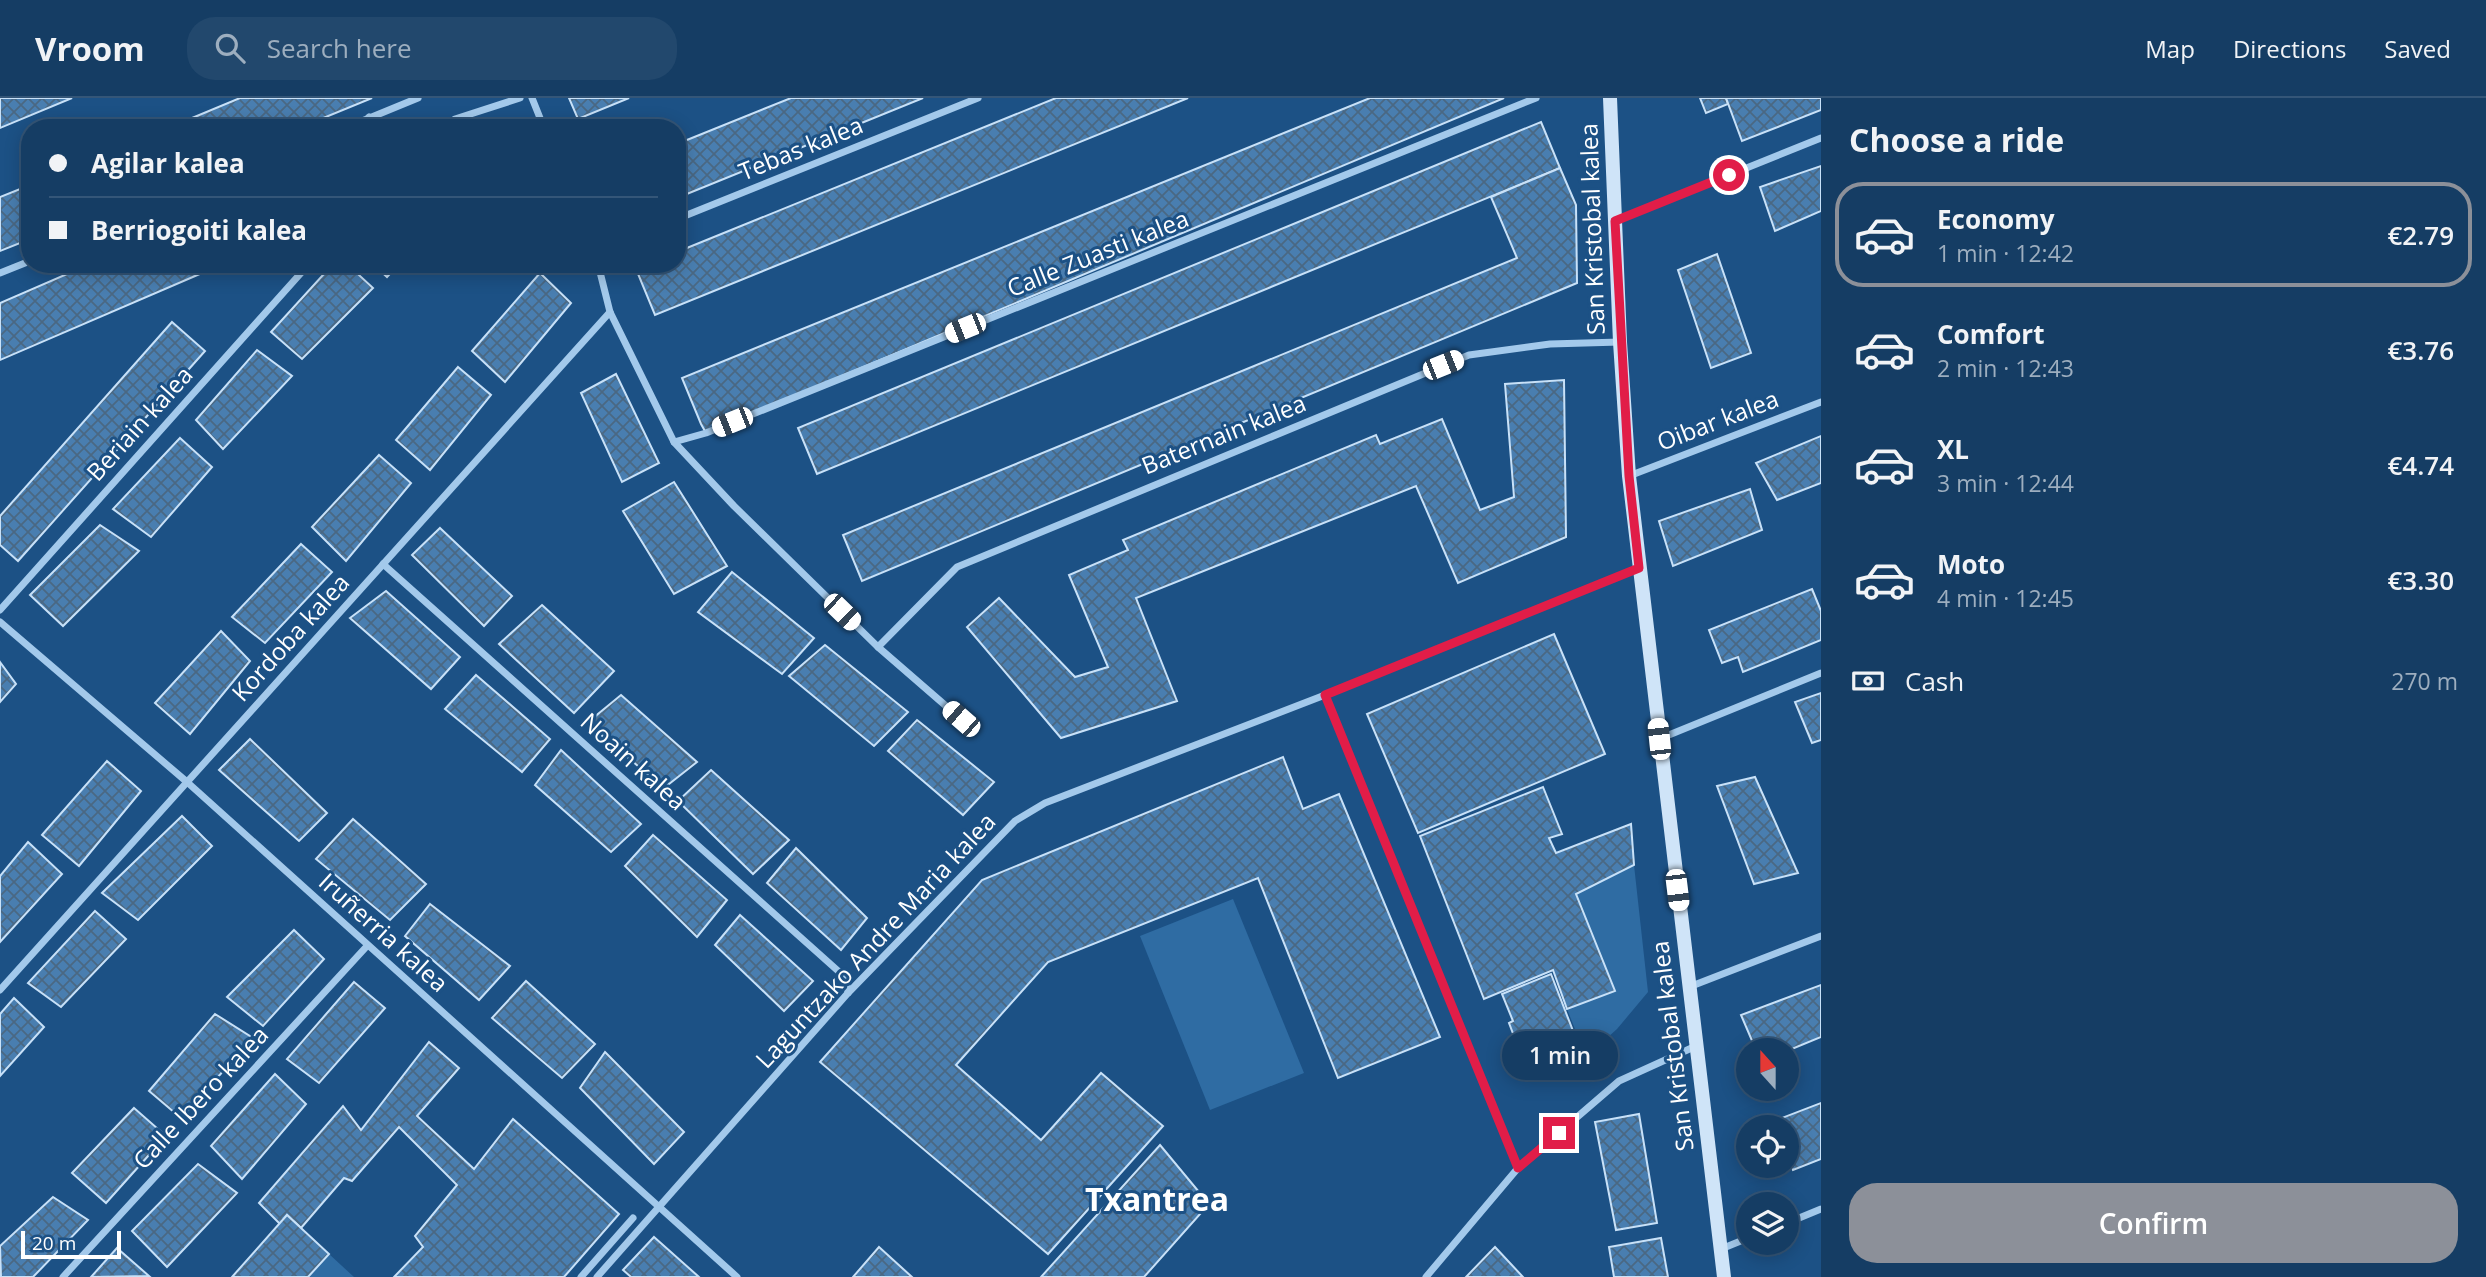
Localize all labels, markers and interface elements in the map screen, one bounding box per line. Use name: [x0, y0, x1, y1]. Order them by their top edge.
search box: [187, 17, 677, 80]
text: Vroom: [35, 26, 145, 71]
icon: search: [211, 29, 249, 67]
text: Search here: [267, 30, 412, 66]
text: Map: [2145, 32, 2195, 65]
text: Directions: [2233, 32, 2346, 65]
text: Saved: [2384, 32, 2451, 65]
street label: Tebas kalea: [733, 108, 867, 187]
text: Choose a ride: [1849, 118, 2064, 161]
street label: San Kristobal kalea: [1571, 123, 1612, 335]
text: Agilar kalea: [91, 145, 245, 181]
route start: [1713, 159, 1745, 191]
street label: Calle Zuasti kalea: [1002, 201, 1193, 304]
text: Economy: [1937, 201, 2055, 237]
icon: car: [1853, 203, 1916, 266]
text: Berriogoiti kalea: [91, 212, 307, 248]
text: €2.79: [2387, 217, 2454, 253]
text: 1 min · 12:42: [1937, 237, 2074, 269]
car: [942, 310, 989, 346]
text: Comfort: [1937, 316, 2044, 352]
icon: car: [1853, 318, 1916, 381]
text: €3.76: [2387, 332, 2454, 368]
car: [1420, 347, 1467, 383]
text: 2 min · 12:43: [1937, 352, 2074, 384]
street label: Beriain kalea: [78, 358, 199, 488]
street label: Oibar kalea: [1652, 381, 1783, 458]
street label: Baternain kalea: [1136, 386, 1311, 482]
car: [709, 404, 756, 440]
text: XL: [1937, 431, 1969, 467]
icon: car: [1853, 433, 1916, 496]
text: €4.74: [2387, 447, 2454, 483]
text: 3 min · 12:44: [1937, 467, 2074, 499]
text: Moto: [1937, 546, 2005, 582]
icon: car: [1853, 548, 1916, 611]
text: €3.30: [2387, 562, 2454, 598]
street label: Kordoba kalea: [224, 566, 356, 708]
text: 4 min · 12:45: [1937, 582, 2074, 614]
car: [820, 590, 865, 634]
icon: cash: [1849, 662, 1887, 700]
text: Cash: [1905, 663, 1964, 699]
text: 270 m: [2391, 665, 2458, 697]
car: [939, 697, 984, 741]
street label: Noain kalea: [574, 705, 694, 817]
car: [1647, 717, 1672, 761]
street label: Laguntzako Andre Maria kalea: [748, 805, 1002, 1075]
street label: Iruñerria kalea: [312, 865, 456, 999]
car: [1665, 868, 1690, 912]
street label: San Kristobal kalea: [1642, 939, 1701, 1153]
street label: Calle Ibero kalea: [125, 1018, 275, 1176]
callout: 1 min: [1501, 1032, 1617, 1080]
north arrow: [1736, 1038, 1799, 1101]
map controls: [1736, 1038, 1799, 1255]
text: 1 min: [1529, 1039, 1591, 1071]
button: locate: [1736, 1115, 1799, 1178]
route end: [1543, 1117, 1575, 1149]
district label: Txantrea: [1085, 1177, 1229, 1220]
button: Confirm: [1849, 1183, 2458, 1263]
button: layers: [1736, 1192, 1799, 1255]
scale bar: [21, 1228, 121, 1260]
text: 20 m: [32, 1230, 76, 1256]

